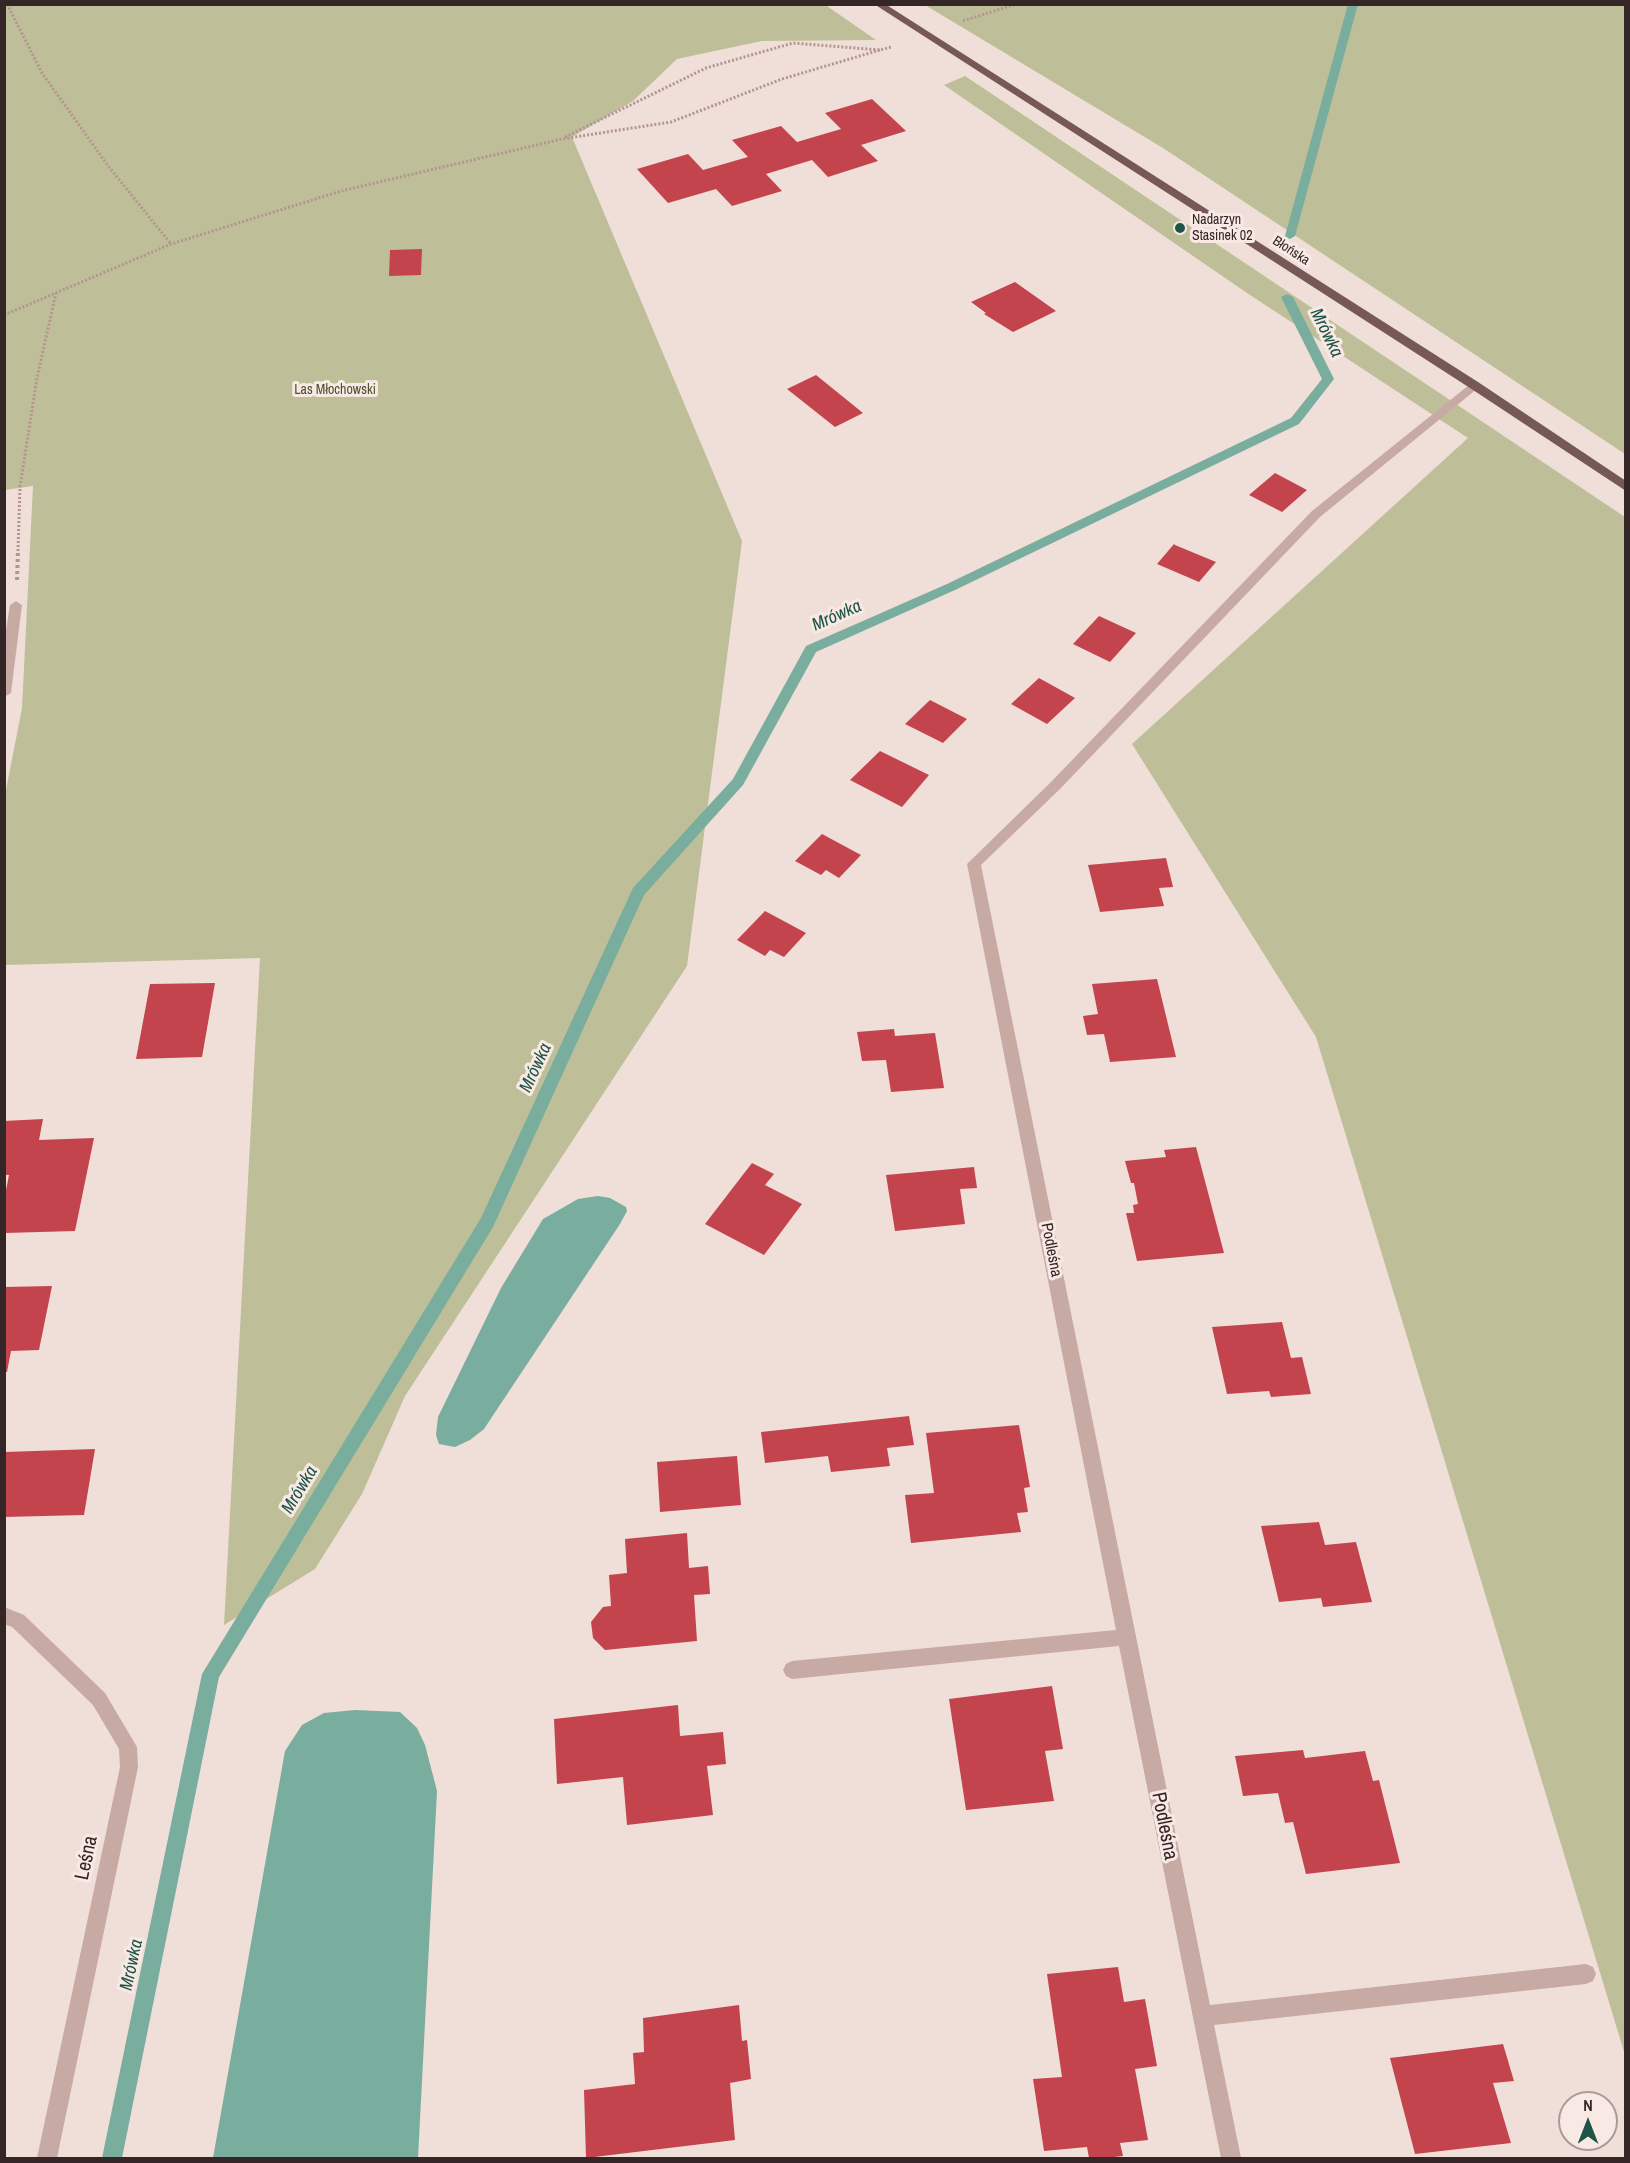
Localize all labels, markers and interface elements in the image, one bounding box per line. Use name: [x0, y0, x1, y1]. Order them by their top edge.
place label: Nadarzyn Stasinek 02: [1192, 212, 1253, 244]
marker: Nadarzyn Stasinek 02: [1173, 221, 1187, 235]
street label: Błońska: [1269, 233, 1313, 269]
water label: Mrówka: [1305, 305, 1347, 361]
park label: Las Młochowski: [294, 382, 376, 398]
water label: Mrówka: [809, 596, 865, 636]
water label: Mrówka: [515, 1040, 557, 1096]
street label: Podleśna: [1036, 1221, 1066, 1279]
water label: Mrówka: [277, 1462, 323, 1518]
street label: Podleśna: [1146, 1790, 1182, 1862]
street label: Leśna: [71, 1834, 103, 1882]
water label: Mrówka: [116, 1937, 148, 1993]
north arrow: [1558, 2091, 1618, 2151]
text: N: [1583, 2094, 1593, 2116]

